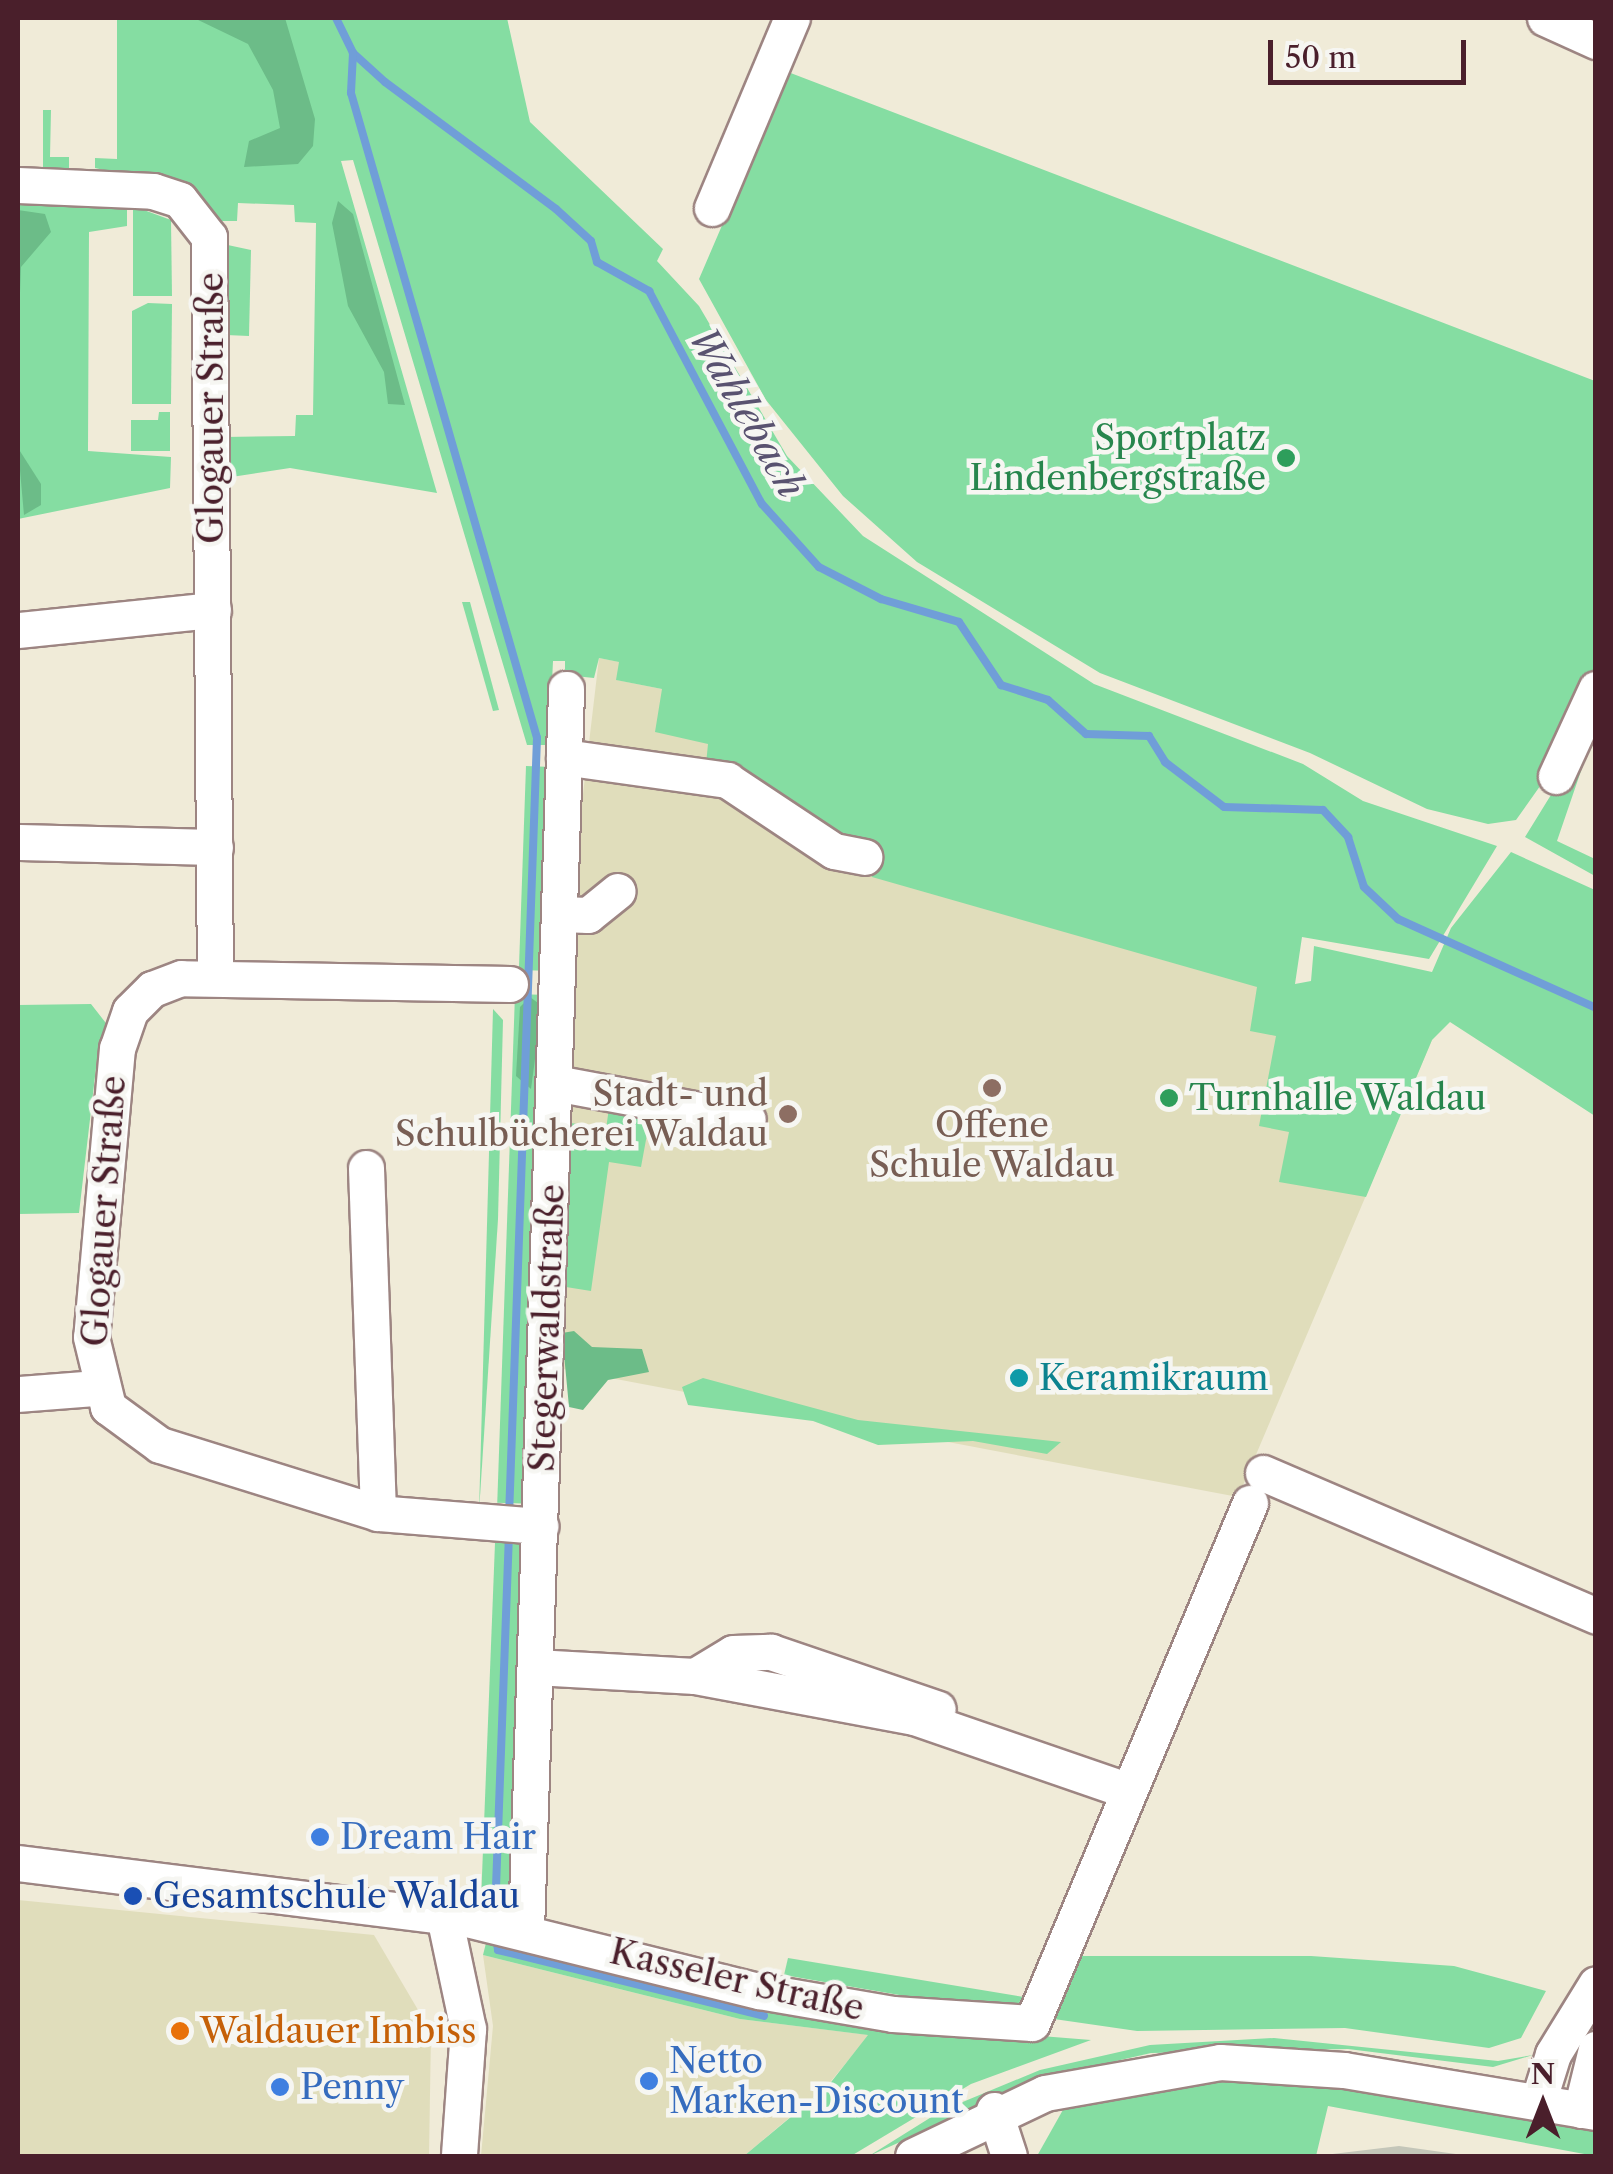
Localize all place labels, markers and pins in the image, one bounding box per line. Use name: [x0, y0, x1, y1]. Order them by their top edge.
place label: Sportplatz Lindenbergstraße: [970, 417, 1266, 499]
marker: Sportplatz Lindenbergstraße: [1275, 447, 1297, 469]
place label: Stadt- und Schulbücherei Waldau: [394, 1073, 768, 1155]
marker: Offene Schule Waldau: [981, 1077, 1003, 1099]
place label: Turnhalle Waldau: [1189, 1077, 1488, 1119]
marker: Turnhalle Waldau: [1158, 1087, 1180, 1109]
marker: Stadt- und Schulbücherei Waldau: [777, 1103, 799, 1125]
place label: Offene Schule Waldau: [868, 1104, 1116, 1186]
place label: Keramikraum: [1039, 1357, 1269, 1399]
marker: Keramikraum: [1008, 1367, 1030, 1389]
place label: Dream Hair: [340, 1816, 536, 1858]
marker: Dream Hair: [309, 1826, 331, 1848]
place label: Gesamtschule Waldau: [153, 1875, 521, 1917]
marker: Gesamtschule Waldau: [122, 1885, 144, 1907]
place label: Waldauer Imbiss: [200, 2010, 477, 2052]
marker: Waldauer Imbiss: [169, 2020, 191, 2042]
place label: Netto Marken-Discount: [669, 2040, 963, 2122]
place label: Penny: [300, 2066, 404, 2108]
marker: Netto Marken-Discount: [638, 2070, 660, 2092]
marker: Penny: [269, 2076, 291, 2098]

